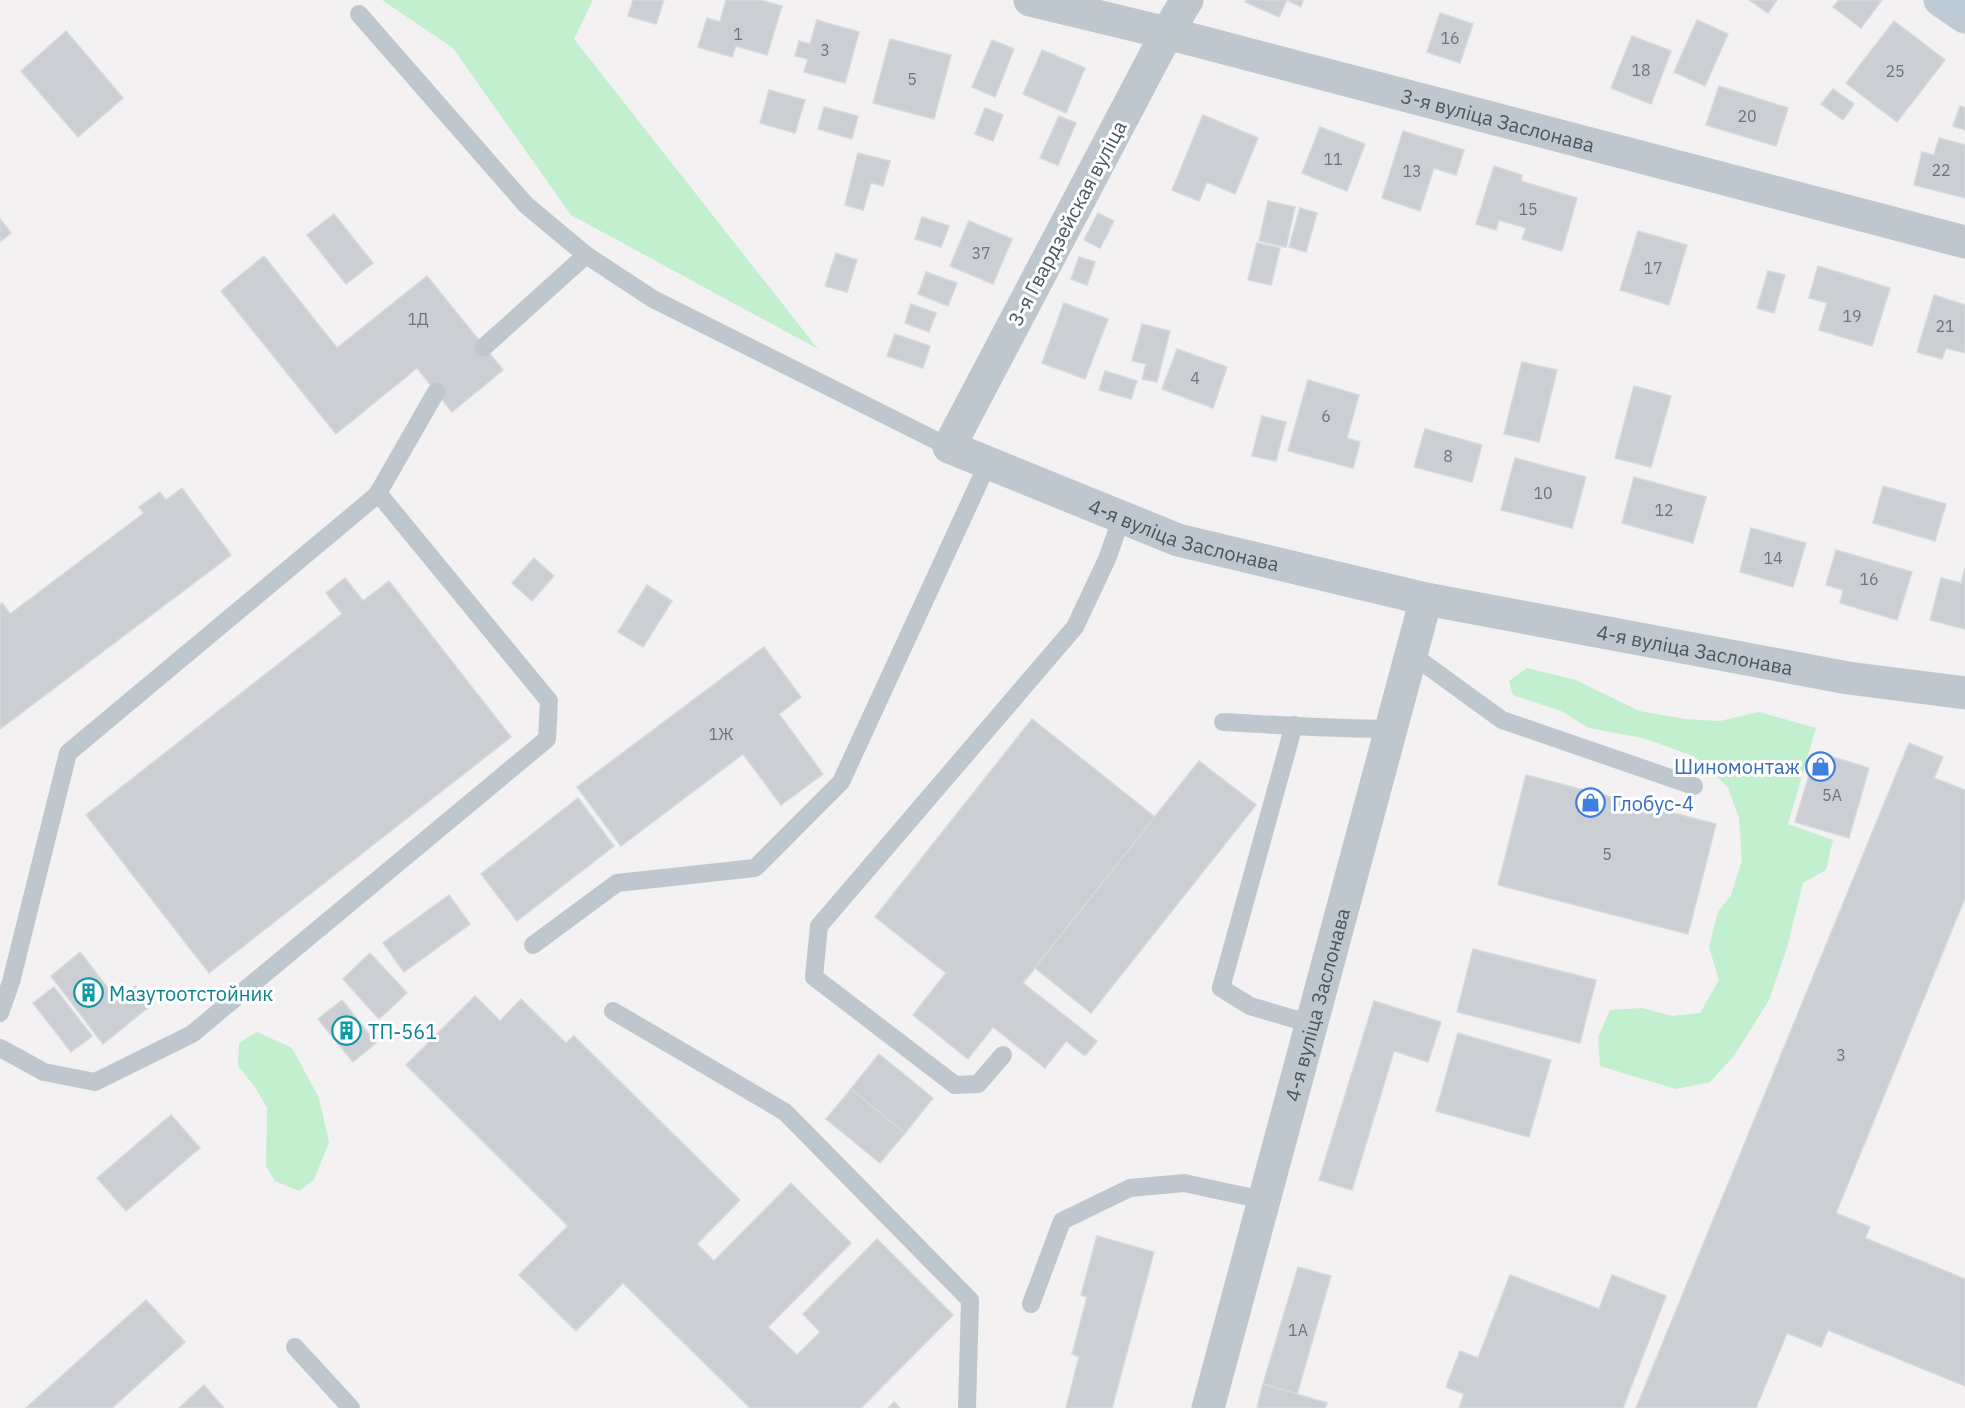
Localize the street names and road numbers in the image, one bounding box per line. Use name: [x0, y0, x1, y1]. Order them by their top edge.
street label: 3-я вуліца Заслонава: [1398, 81, 1598, 158]
street label: 3-я Гвардзейская вуліца: [1001, 115, 1133, 330]
street label: 4-я вуліца Заслонава: [1085, 492, 1283, 577]
street label: 4-я вуліца Заслонава: [1594, 618, 1795, 681]
street label: 4-я вуліца Заслонава: [1278, 904, 1356, 1104]

